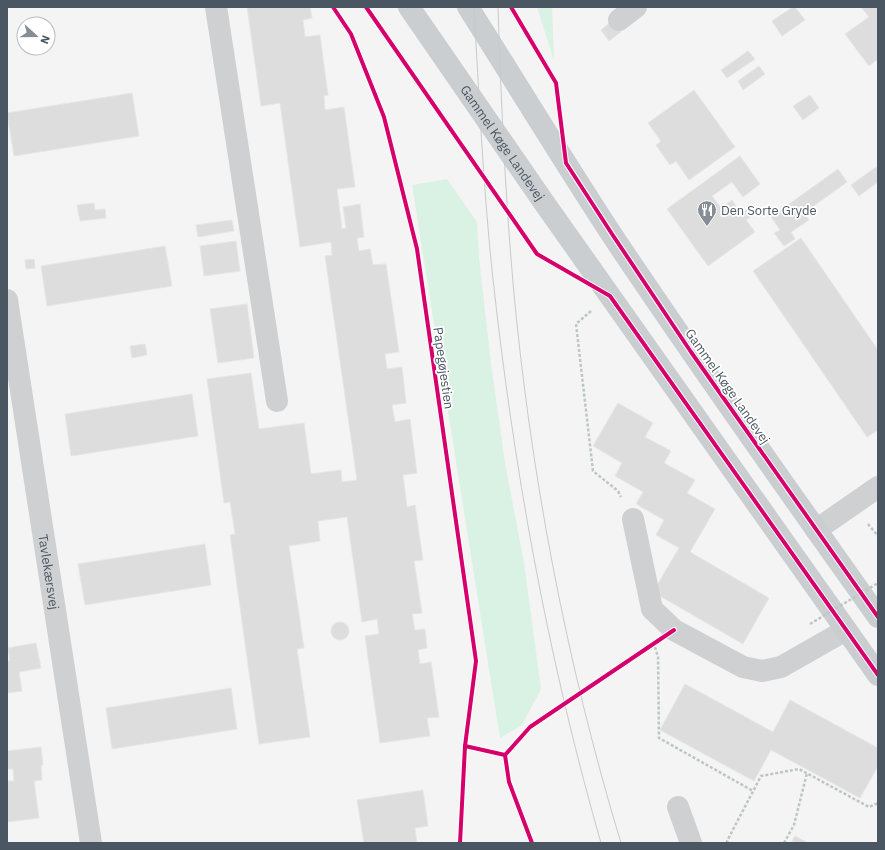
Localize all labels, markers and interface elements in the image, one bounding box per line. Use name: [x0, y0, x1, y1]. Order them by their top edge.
north arrow: [16, 16, 56, 56]
text: N: [37, 33, 53, 46]
street label: Gammel Køge Landevej: [456, 82, 548, 204]
restaurant icon: Den Sorte Gryde: [696, 199, 718, 227]
place label: Den Sorte Gryde: [721, 202, 817, 219]
street label: Gammel Køge Landevej: [681, 325, 774, 447]
street label: Papegøjestien: [429, 326, 458, 410]
street label: Tavlekærsvej: [34, 533, 63, 611]

